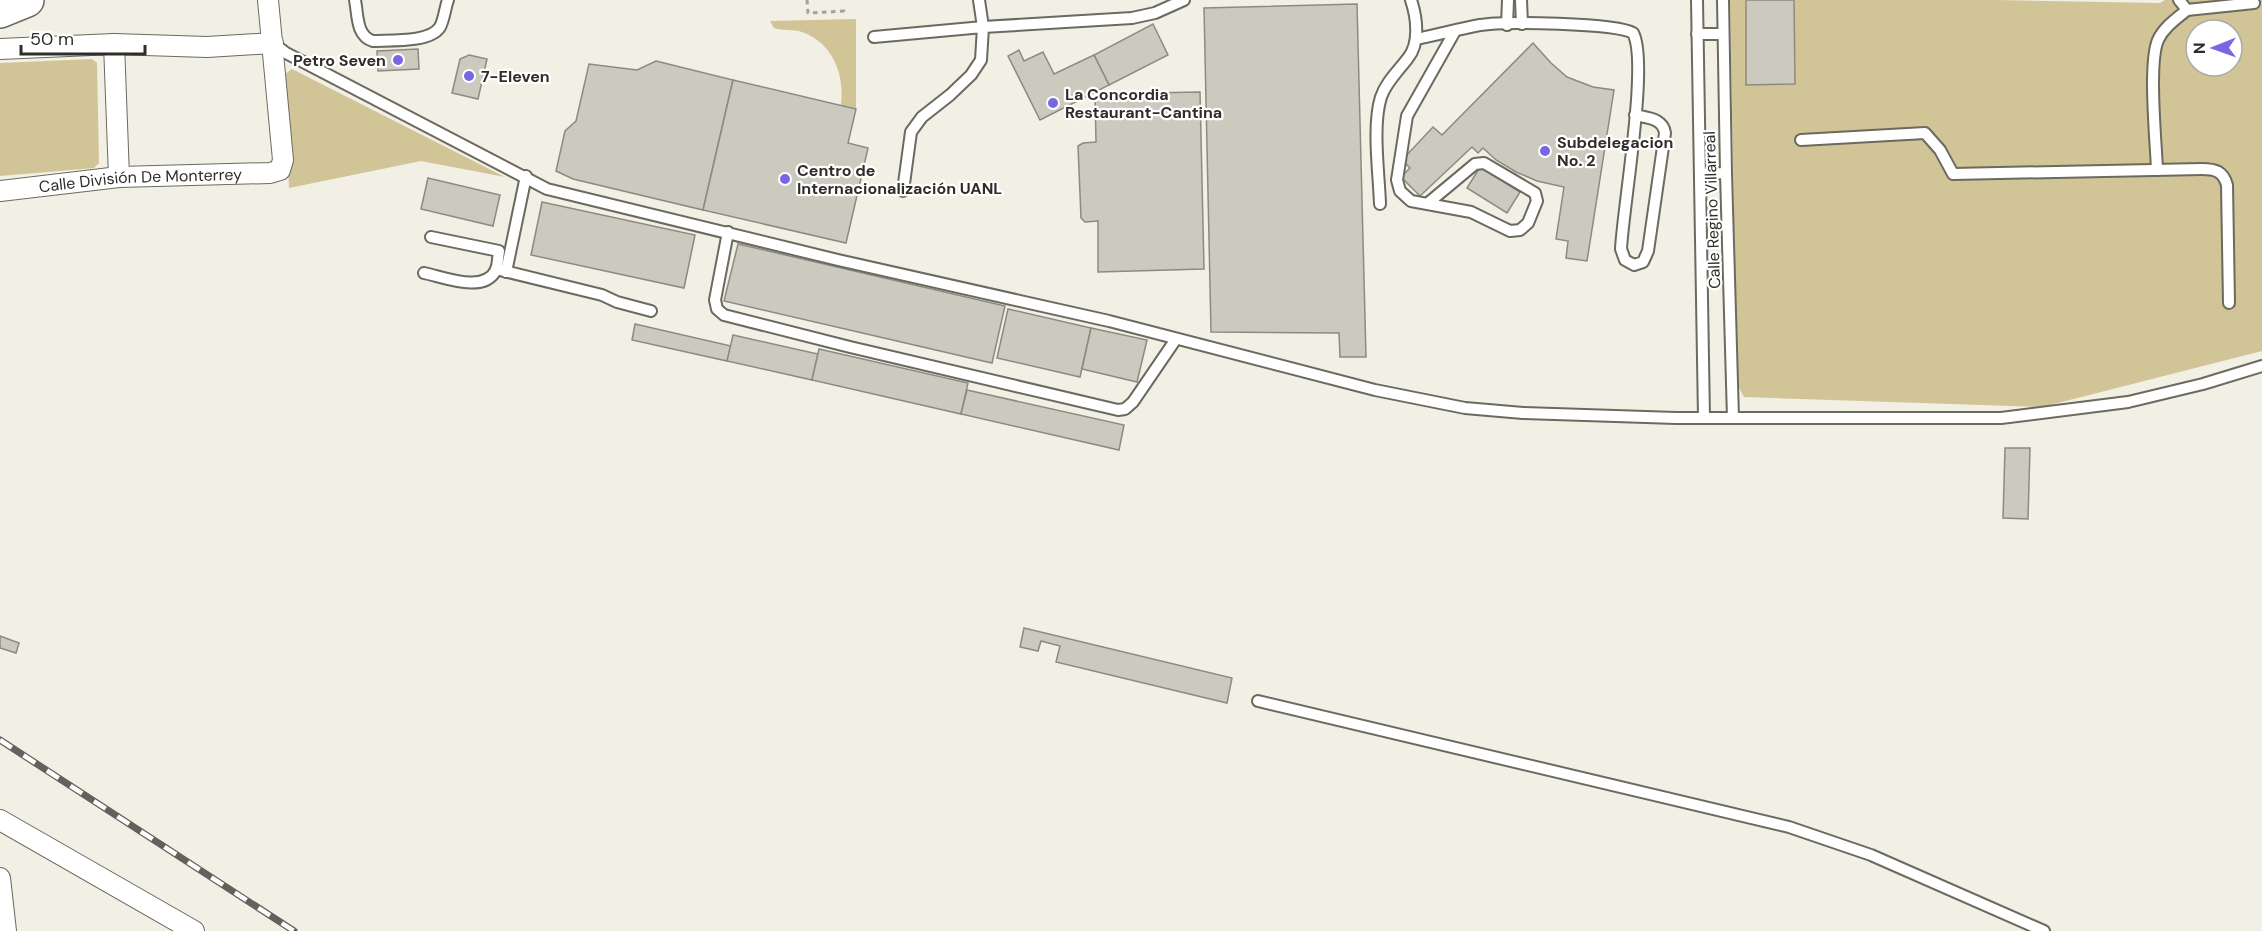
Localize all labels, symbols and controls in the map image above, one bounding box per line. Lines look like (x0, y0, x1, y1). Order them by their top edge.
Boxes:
scale bar (21, 18, 146, 56)
north arrow (2184, 18, 2244, 78)
text: 50 m (30, 27, 74, 51)
text: N (2189, 42, 2210, 54)
place label: Petro Seven (293, 50, 386, 71)
marker: Petro Seven (391, 53, 405, 67)
place label: 7-Eleven (481, 66, 550, 87)
marker: 7-Eleven (462, 69, 476, 83)
place label: La Concordia Restaurant-Cantina (1065, 84, 1222, 123)
marker: La Concordia Restaurant-Cantina (1046, 96, 1060, 110)
street label: Calle Regino Villarreal (1699, 131, 1725, 289)
place label: Subdelegacion No. 2 (1557, 132, 1673, 171)
marker: Subdelegacion No. 2 (1538, 144, 1552, 158)
place label: Centro de Internacionalización UANL (797, 160, 1002, 199)
street label: Calle División De Monterrey (38, 163, 242, 197)
marker: Centro de Internacionalización UANL (778, 172, 792, 186)

